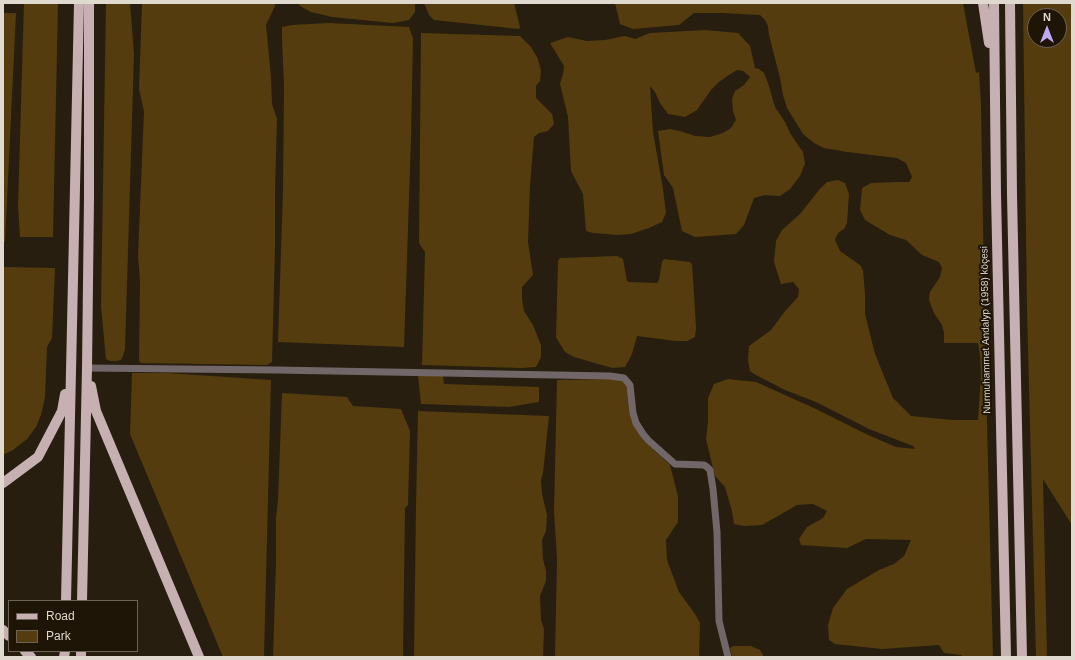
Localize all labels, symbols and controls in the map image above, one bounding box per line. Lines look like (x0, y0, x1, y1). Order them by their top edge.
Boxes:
north arrow (1027, 8, 1067, 48)
text: N (1043, 11, 1051, 23)
street label: Nurmuhammet Andalyp (1958) köçesi (979, 246, 993, 414)
legend (8, 600, 138, 652)
text: Road (46, 609, 75, 623)
text: Park (46, 629, 71, 643)

